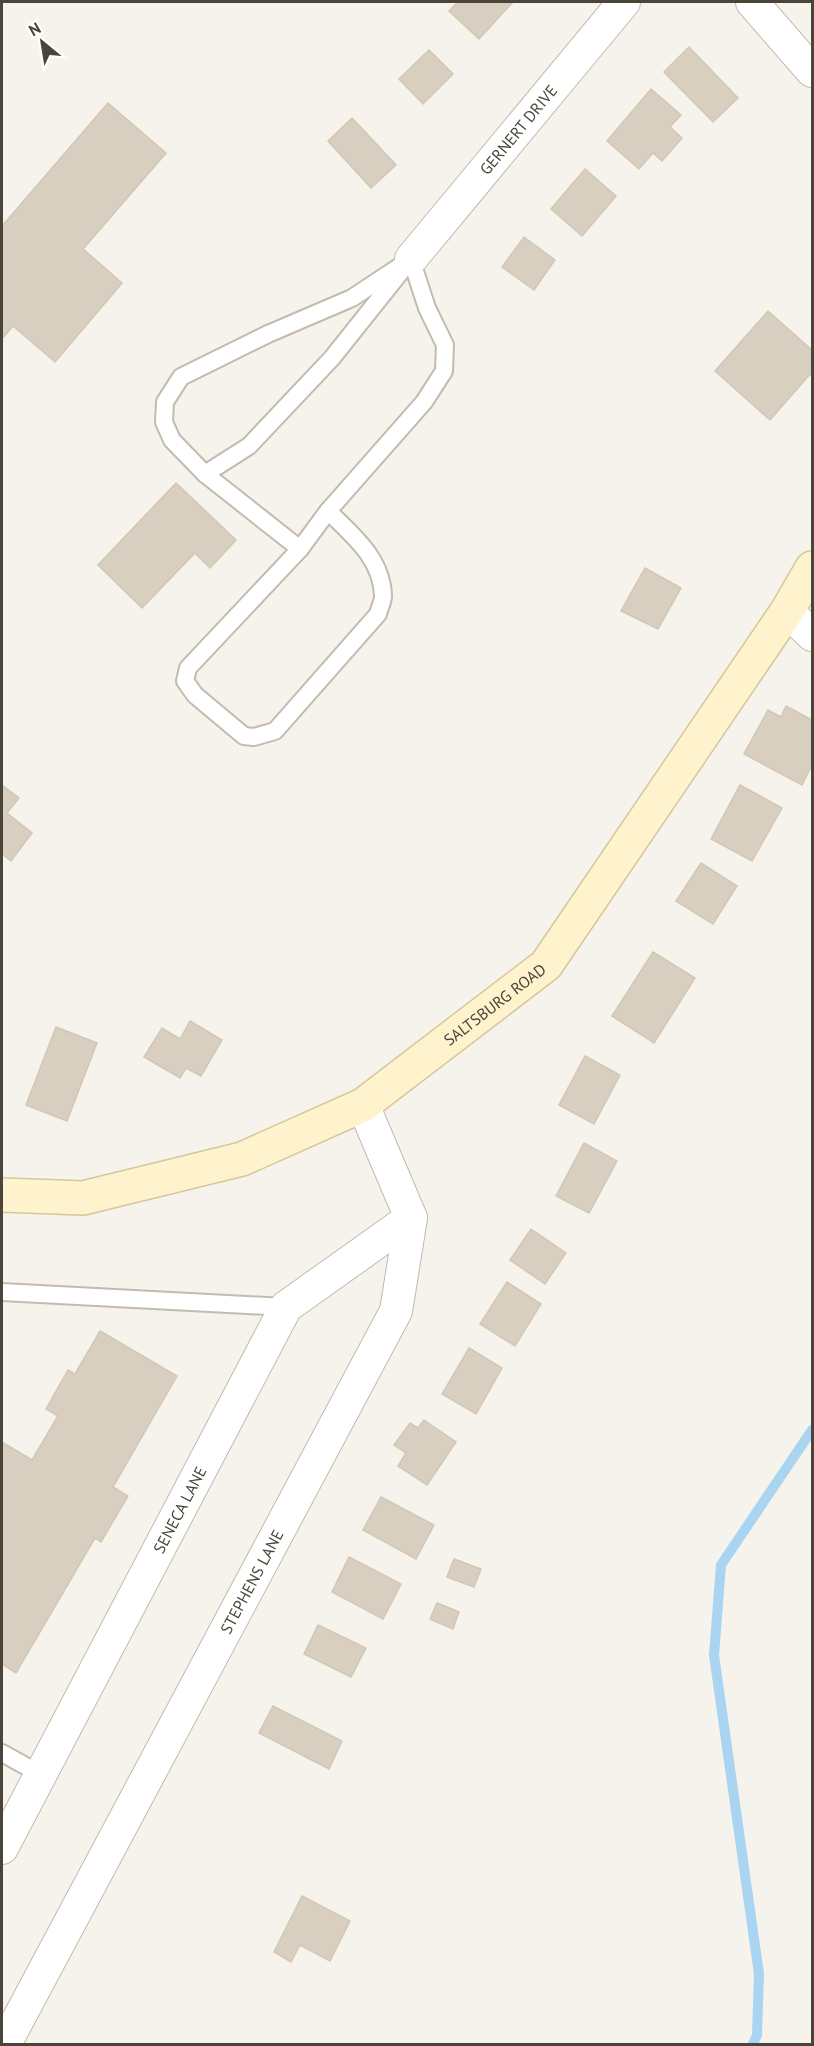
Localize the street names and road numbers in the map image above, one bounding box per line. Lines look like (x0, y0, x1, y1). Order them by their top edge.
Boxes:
street label: GERNERT DRIVE (475, 81, 561, 179)
street label: SALTSBURG ROAD (440, 959, 550, 1050)
street label: SENECA LANE (149, 1463, 211, 1557)
street label: STEPHENS LANE (216, 1526, 287, 1637)

